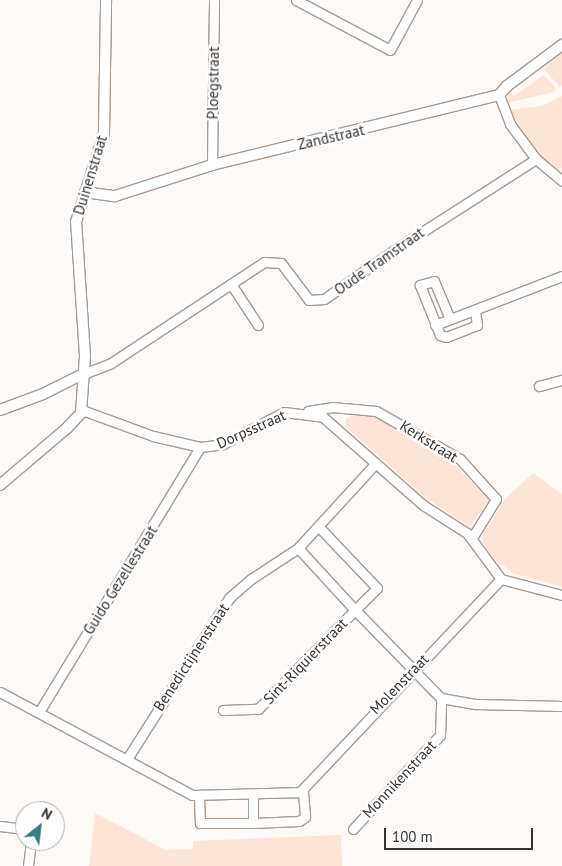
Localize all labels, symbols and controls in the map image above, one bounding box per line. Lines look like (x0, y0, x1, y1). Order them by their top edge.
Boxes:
street label: Ploegstraat (203, 46, 223, 120)
street label: Zandstraat (296, 121, 366, 153)
street label: Duinenstraat (69, 133, 111, 217)
street label: Oude Tramstraat (330, 223, 428, 299)
street label: Dorpsstraat (214, 406, 288, 452)
street label: Kerkstraat (397, 416, 461, 466)
street label: Guido Gezellestraat (79, 522, 161, 638)
street label: Benedictijnenstraat (150, 600, 232, 714)
street label: Sint-Riquierstraat (259, 614, 351, 708)
street label: Molenstraat (366, 650, 432, 718)
street label: Monnikenstraat (358, 736, 440, 822)
north arrow (15, 801, 65, 851)
text: N (38, 804, 55, 824)
scale bar (387, 818, 536, 850)
text: 100 m (392, 827, 433, 846)

